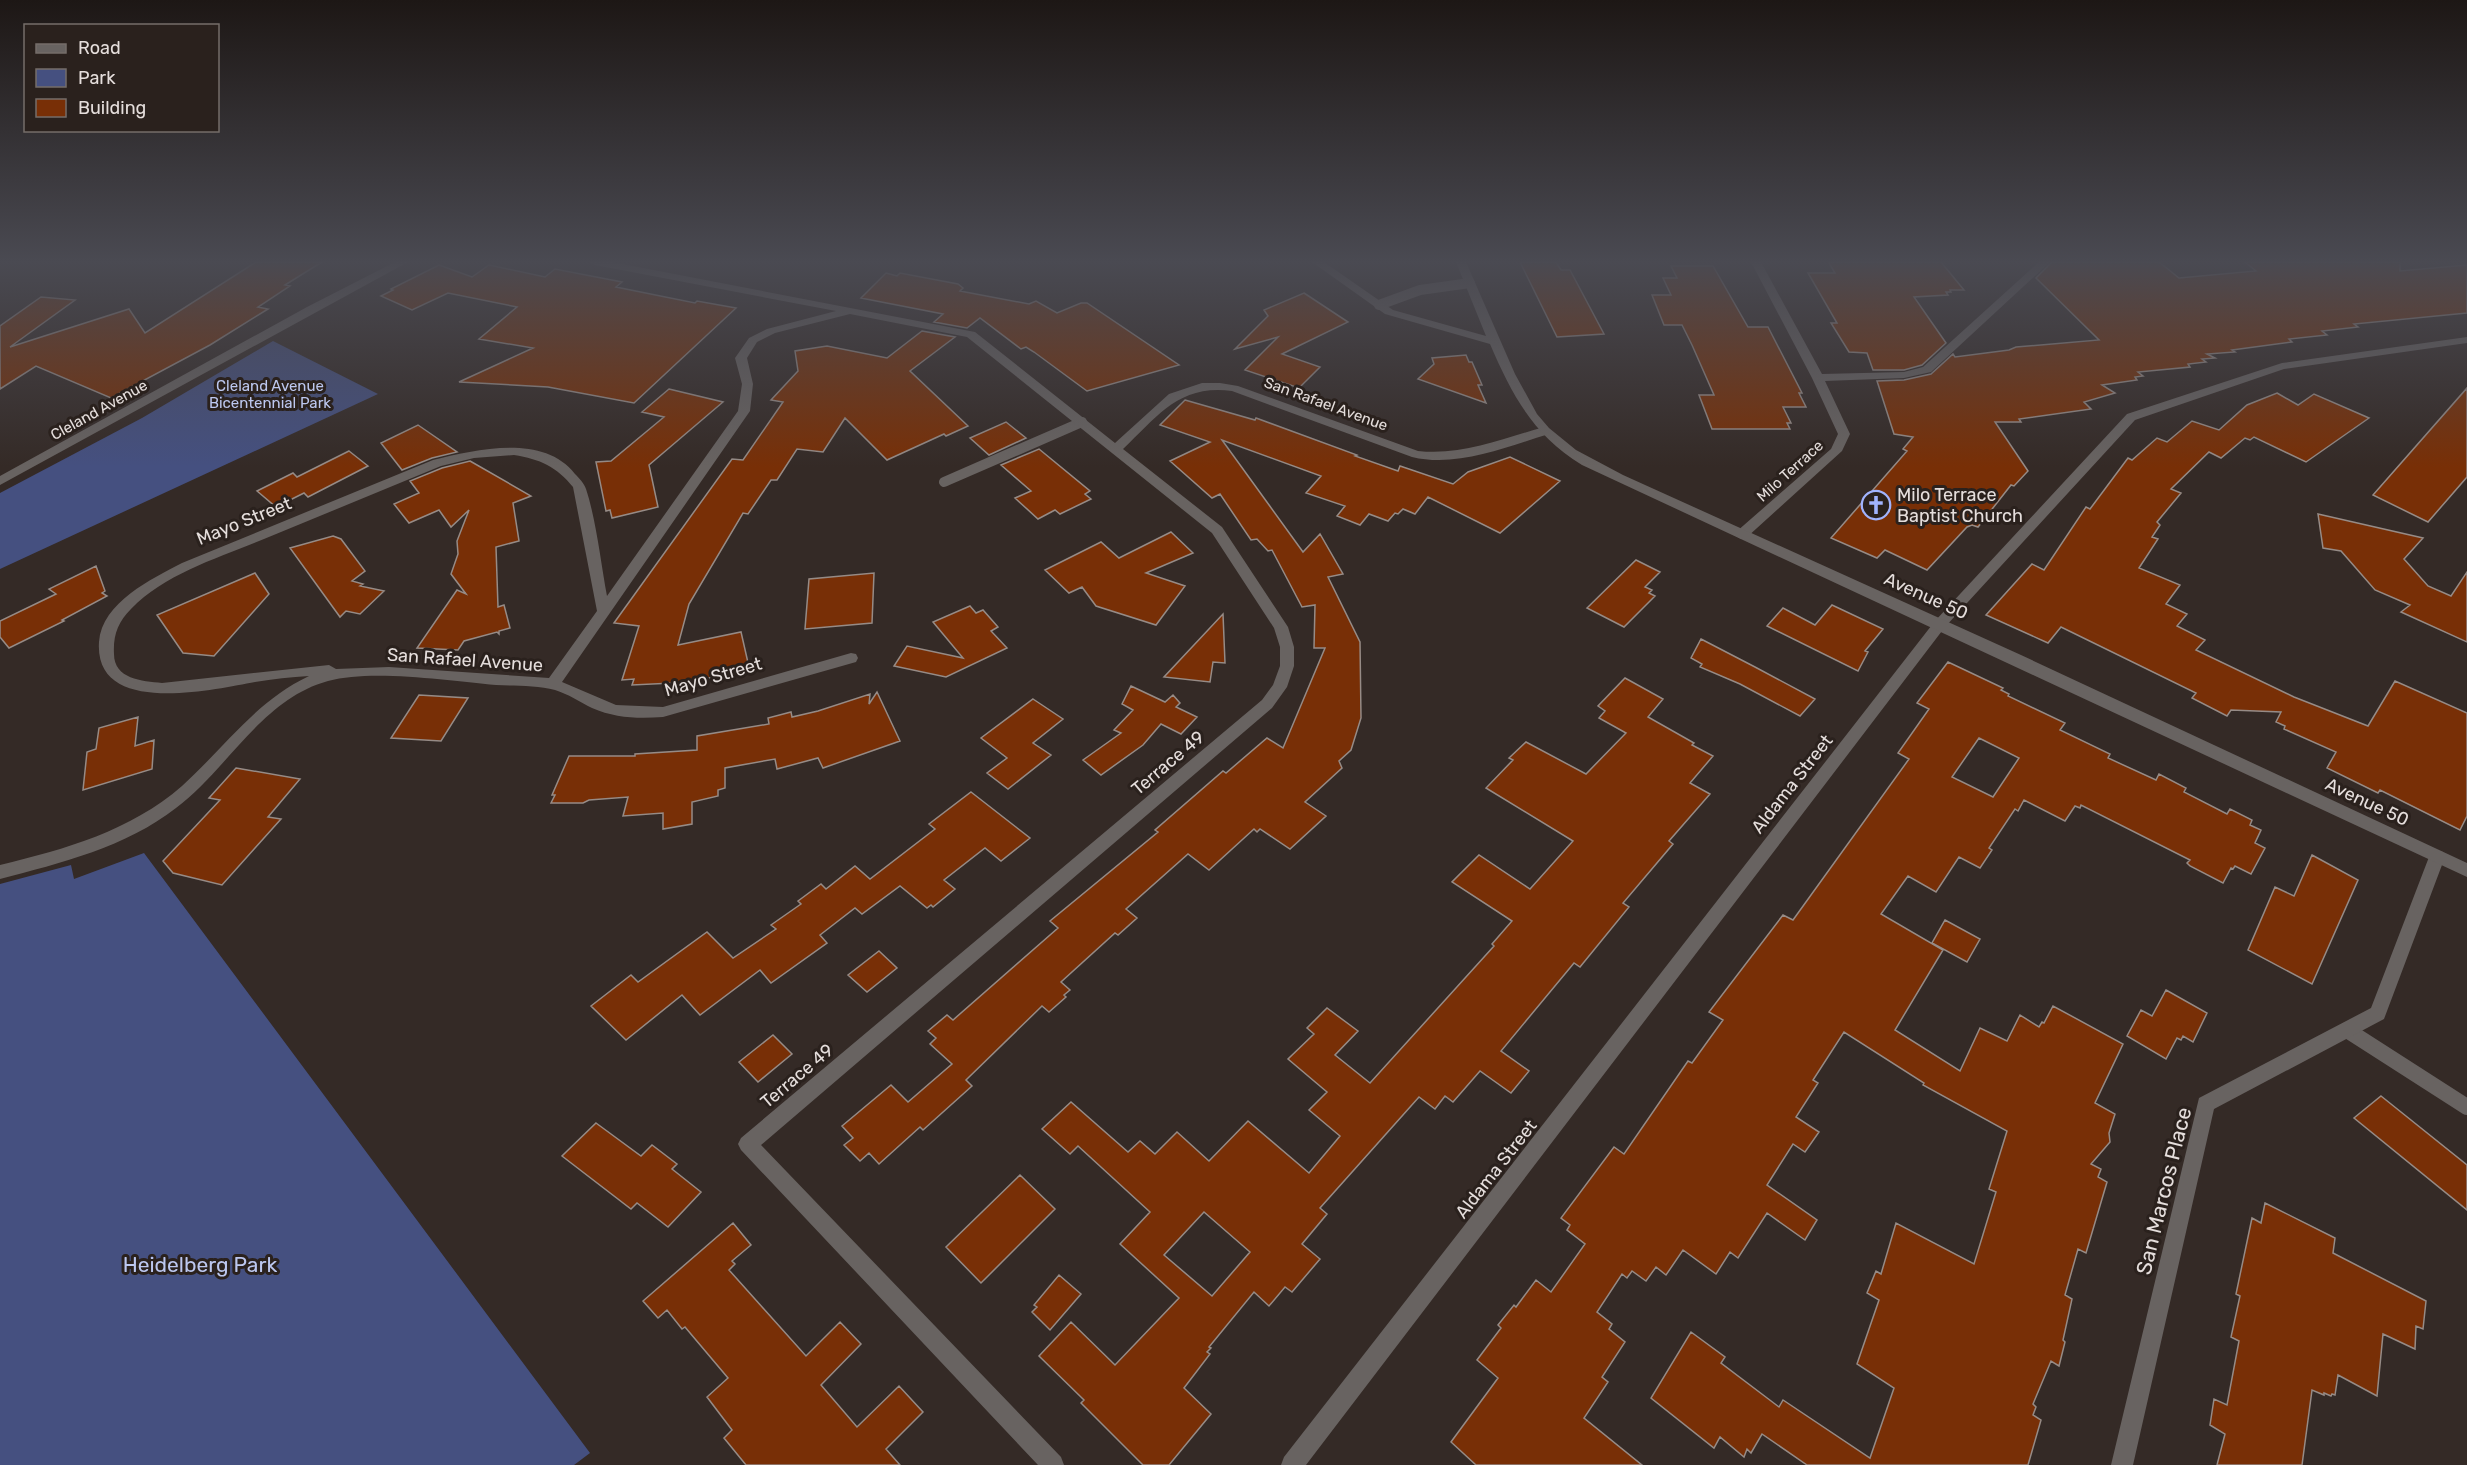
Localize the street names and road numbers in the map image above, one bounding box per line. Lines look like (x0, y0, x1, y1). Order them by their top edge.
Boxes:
street label: San Rafael Avenue (1262, 373, 1390, 435)
street label: Cleland Avenue (47, 376, 151, 444)
street label: Milo Terrace (1753, 437, 1827, 505)
street label: Mayo Street (193, 492, 295, 550)
street label: Avenue 50 (1881, 568, 1971, 624)
street label: San Rafael Avenue (386, 644, 544, 676)
street label: Mayo Street (662, 653, 764, 701)
street label: Terrace 49 (1127, 726, 1209, 800)
street label: Aldama Street (1747, 730, 1837, 838)
street label: Avenue 50 (2322, 773, 2412, 831)
street label: Terrace 49 (756, 1039, 838, 1113)
street label: San Marcos Place (2131, 1105, 2196, 1277)
street label: Aldama Street (1451, 1115, 1541, 1223)

